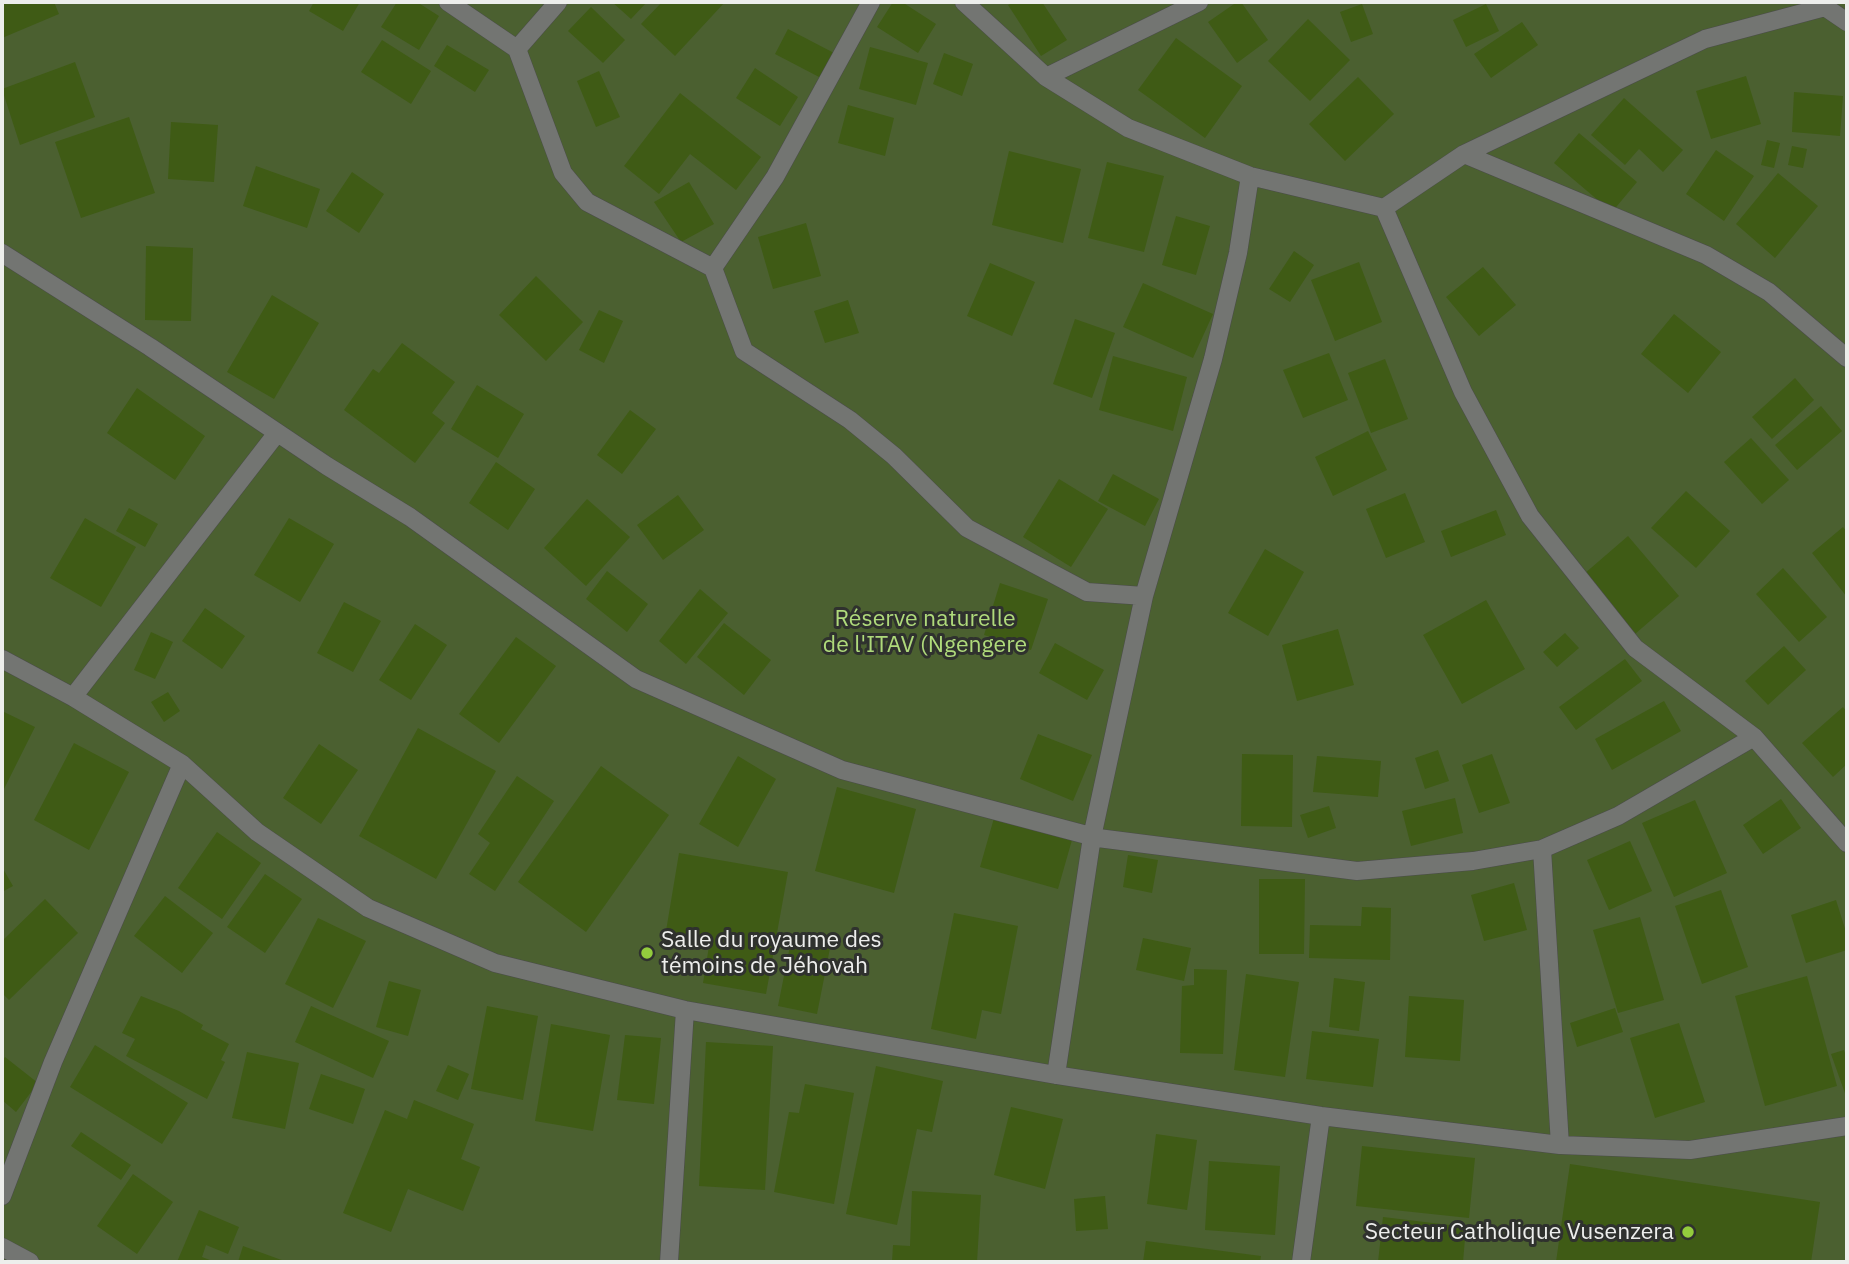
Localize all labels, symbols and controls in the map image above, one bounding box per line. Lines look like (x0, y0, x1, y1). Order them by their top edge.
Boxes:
park label: Réserve naturelle de l'ITAV (Ngengere (823, 605, 1027, 659)
place label: Salle du royaume des témoins de Jéhovah (661, 926, 882, 980)
marker: Salle du royaume des témoins de Jéhovah (639, 945, 655, 961)
place label: Secteur Catholique Vusenzera (1365, 1218, 1674, 1246)
marker: Secteur Catholique Vusenzera (1680, 1224, 1696, 1240)

